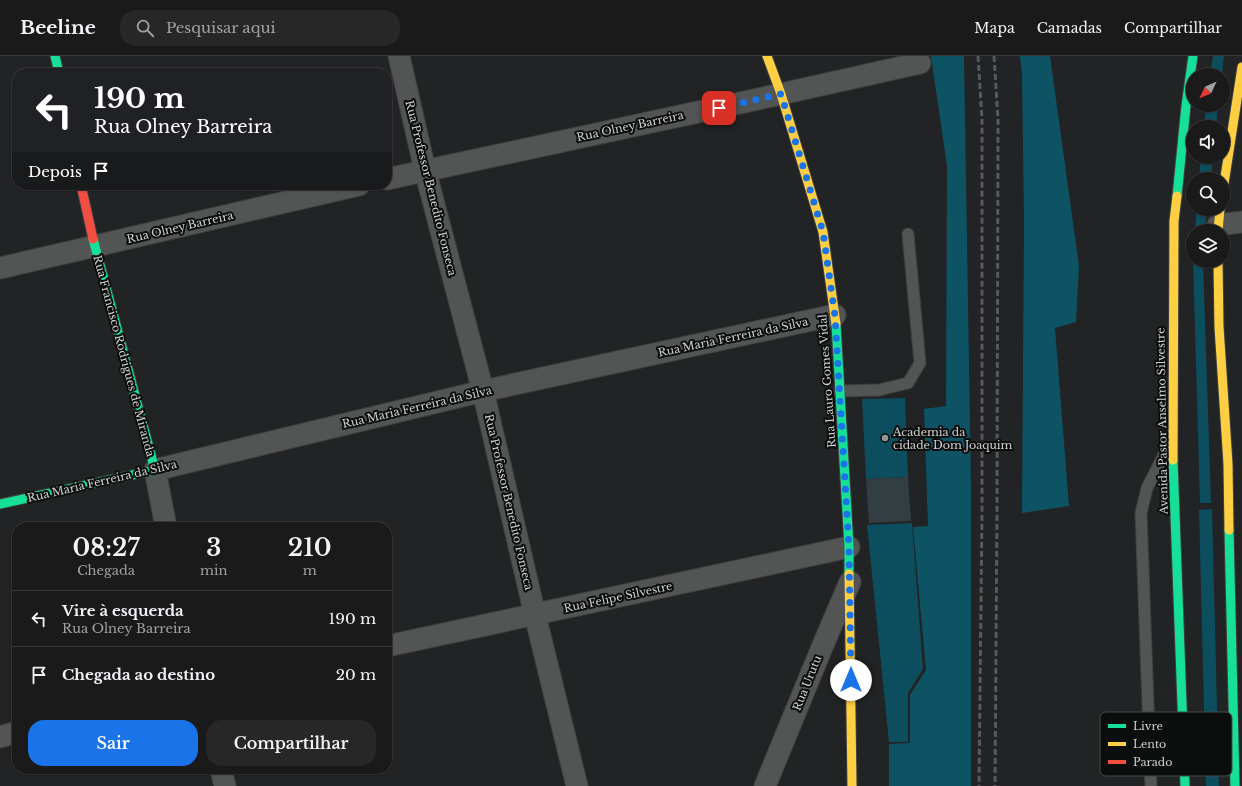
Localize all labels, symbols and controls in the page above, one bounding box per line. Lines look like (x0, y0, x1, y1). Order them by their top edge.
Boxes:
search box (120, 10, 400, 46)
text: Beeline (20, 16, 96, 39)
icon: search (134, 17, 156, 39)
text: Pesquisar aqui (166, 18, 276, 37)
text: Mapa (974, 19, 1015, 37)
text: Camadas (1037, 19, 1102, 37)
text: Compartilhar (1124, 19, 1222, 37)
north arrow (1186, 68, 1230, 112)
map controls (1186, 68, 1230, 268)
text: 190 m (94, 81, 185, 116)
icon: left (28, 84, 80, 136)
pin (702, 91, 736, 125)
icon: arrive (708, 97, 730, 119)
street label: Rua Professor Benedito Fonseca (402, 99, 460, 278)
street label: Rua Olney Barreira (575, 108, 686, 144)
text: Rua Olney Barreira (94, 116, 272, 138)
button: sound (1186, 120, 1230, 164)
icon: arrive (90, 160, 112, 182)
text: Depois (28, 162, 82, 181)
button: search (1186, 172, 1230, 216)
street label: Rua Olney Barreira (125, 208, 236, 246)
button: layers (1186, 224, 1230, 268)
street label: Rua Francisco Rodrigues de Miranda (90, 254, 158, 459)
street label: Rua Lauro Gomes Vidal (815, 313, 839, 448)
street label: Rua Maria Ferreira da Silva (657, 314, 810, 360)
street label: Avenida Pastor Anselmo Silvestre (1153, 327, 1171, 516)
street label: Rua Maria Ferreira da Silva (341, 383, 494, 431)
street label: Rua Professor Benedito Fonseca (482, 413, 536, 592)
place label: Academia da cidade Dom Joaquim (892, 425, 1013, 452)
marker: Academia da cidade Dom Joaquim (880, 433, 890, 443)
street label: Rua Maria Ferreira da Silva (26, 457, 179, 505)
text: 08:27 (72, 533, 140, 562)
text: 3 (206, 533, 221, 562)
text: 210 (288, 533, 332, 562)
text: Chegada (77, 562, 135, 579)
text: min (200, 562, 227, 579)
text: m (303, 562, 317, 579)
street label: Rua Felipe Silvestre (563, 579, 673, 615)
text: Vire à esquerda (62, 601, 184, 620)
icon: left (28, 608, 50, 630)
text: 190 m (329, 609, 376, 628)
text: Rua Olney Barreira (62, 620, 191, 637)
street label: Rua Urutu (790, 653, 825, 713)
position arrow (830, 659, 872, 701)
icon: arrive (28, 664, 50, 686)
text: Chegada ao destino (62, 665, 215, 684)
text: 20 m (336, 665, 376, 684)
legend (1100, 712, 1232, 776)
text: Livre (1133, 719, 1163, 733)
button: Sair (28, 720, 198, 766)
button: Compartilhar (206, 720, 376, 766)
text: Lento (1133, 737, 1166, 751)
text: Parado (1133, 755, 1172, 769)

